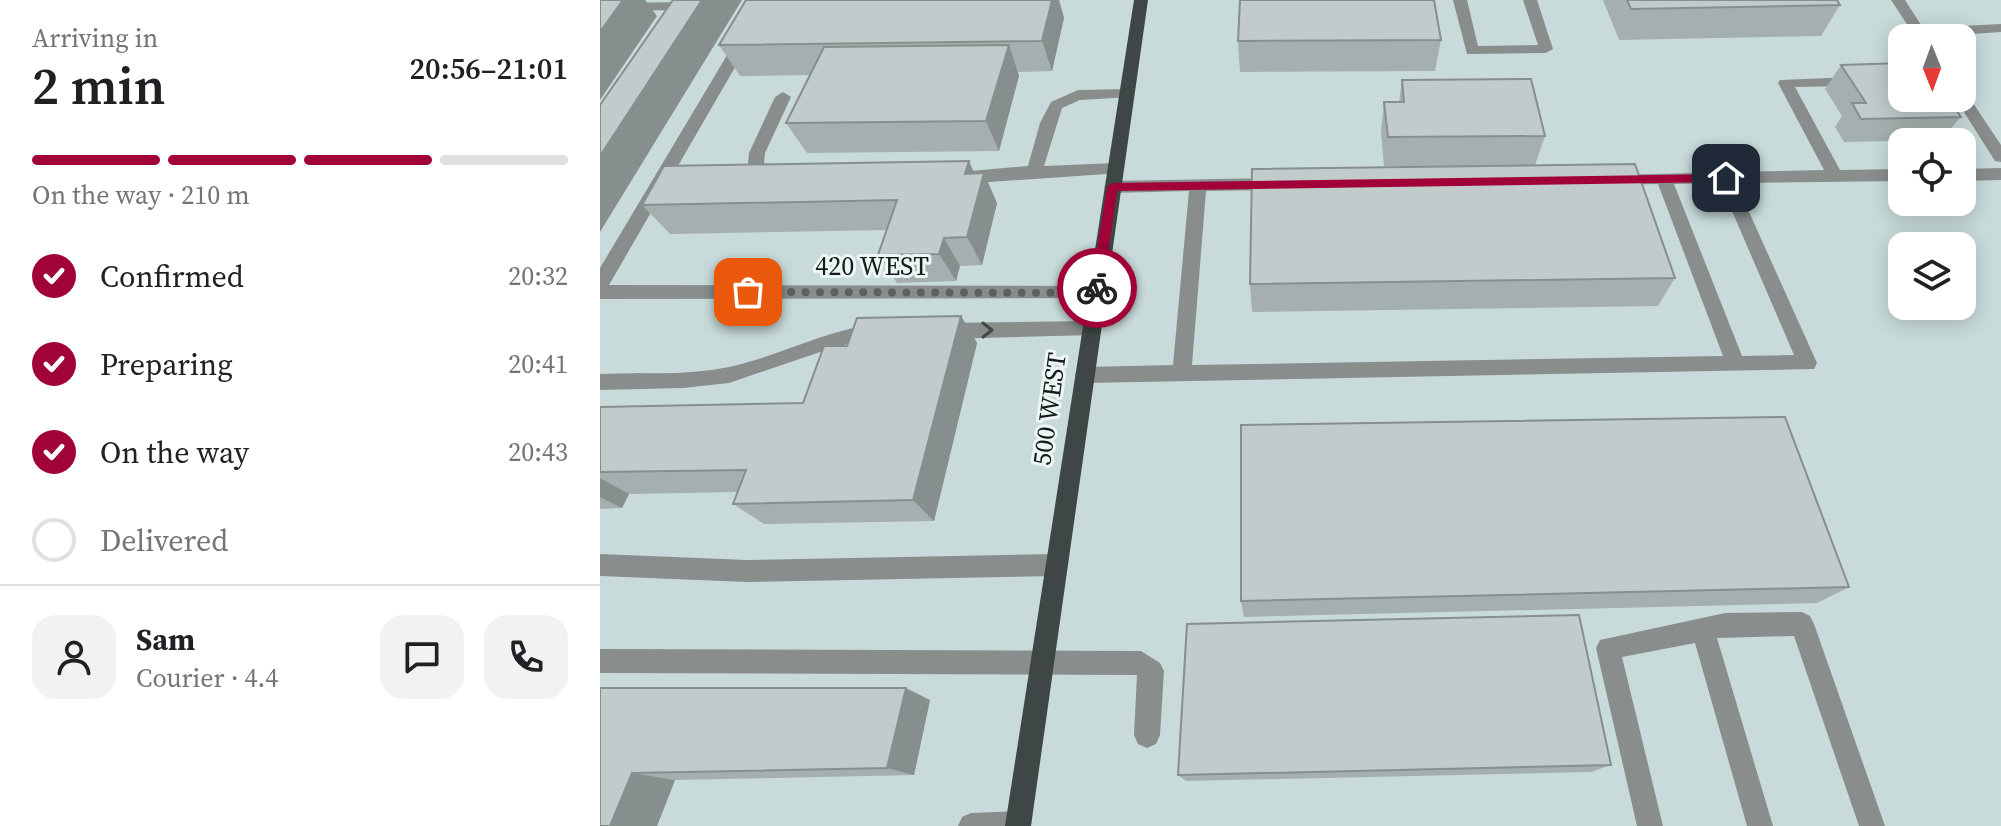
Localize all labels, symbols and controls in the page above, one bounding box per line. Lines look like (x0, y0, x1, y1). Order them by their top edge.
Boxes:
text: Arriving in (32, 20, 158, 56)
north arrow (1888, 24, 1976, 112)
map controls (1888, 24, 1976, 320)
text: 20:56–21:01 (409, 48, 568, 89)
text: 2 min (32, 50, 165, 121)
button: locate (1888, 128, 1976, 216)
pin (1692, 144, 1760, 212)
icon: home (1704, 156, 1748, 200)
text: On the way · 210 m (32, 177, 250, 213)
button: layers (1888, 232, 1976, 320)
street label: 420 WEST (815, 248, 929, 284)
courier (1057, 248, 1137, 328)
icon: check (32, 254, 76, 298)
text: Confirmed (100, 256, 244, 297)
text: 20:32 (508, 258, 568, 294)
pin (714, 258, 782, 326)
icon: bike (1075, 266, 1119, 310)
icon: bag (726, 270, 770, 314)
one-way arrow (981, 321, 994, 339)
icon: check (32, 342, 76, 386)
text: Preparing (100, 344, 233, 385)
text: 20:41 (508, 346, 568, 382)
street label: 500 WEST (1023, 350, 1075, 468)
icon: check (32, 430, 76, 474)
text: On the way (100, 432, 249, 473)
text: 20:43 (508, 434, 568, 470)
text: Delivered (100, 520, 228, 561)
button: person (32, 615, 116, 699)
button: chat (380, 615, 464, 699)
button: phone (484, 615, 568, 699)
text: Sam (136, 619, 195, 660)
text: Courier · 4.4 (136, 660, 278, 696)

